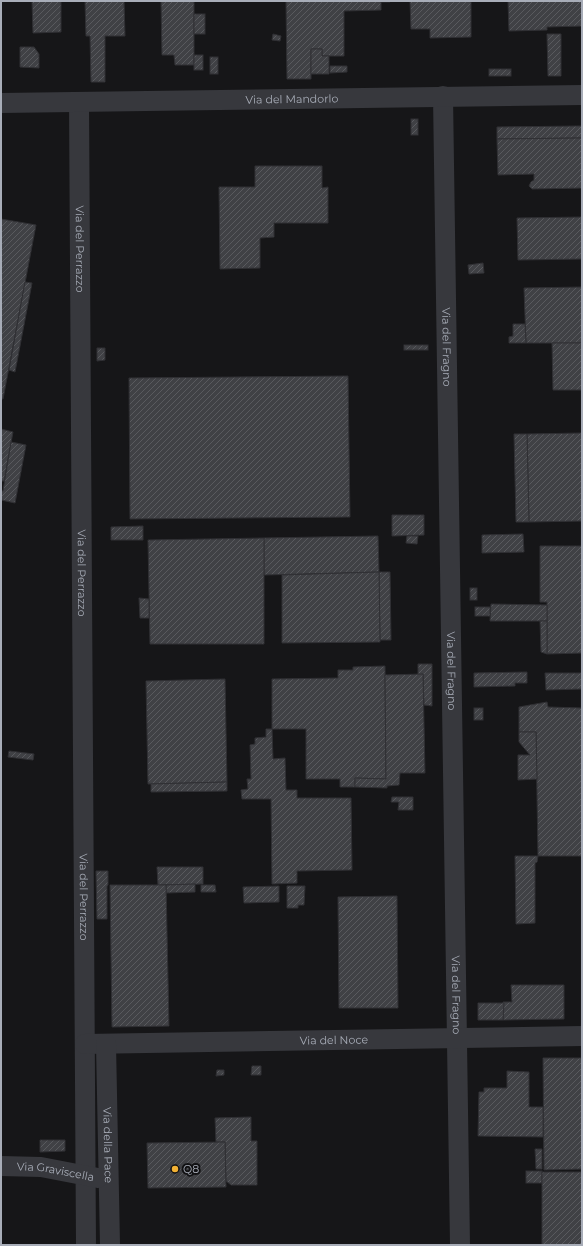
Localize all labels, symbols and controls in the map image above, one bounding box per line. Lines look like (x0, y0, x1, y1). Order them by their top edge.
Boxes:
street label: Via del Mandorlo (245, 91, 339, 107)
street label: Via del Perrazzo (73, 205, 87, 293)
street label: Via del Fragno (439, 307, 454, 387)
street label: Via del Perrazzo (75, 529, 89, 617)
street label: Via del Fragno (444, 631, 459, 711)
street label: Via del Perrazzo (77, 853, 91, 941)
street label: Via del Fragno (449, 955, 464, 1035)
street label: Via del Noce (300, 1032, 369, 1048)
street label: Via della Pace (100, 1107, 116, 1184)
street label: Via Graviscella (17, 1159, 95, 1184)
place label: Q8 (183, 1162, 199, 1176)
marker: Q8 (170, 1164, 180, 1174)

